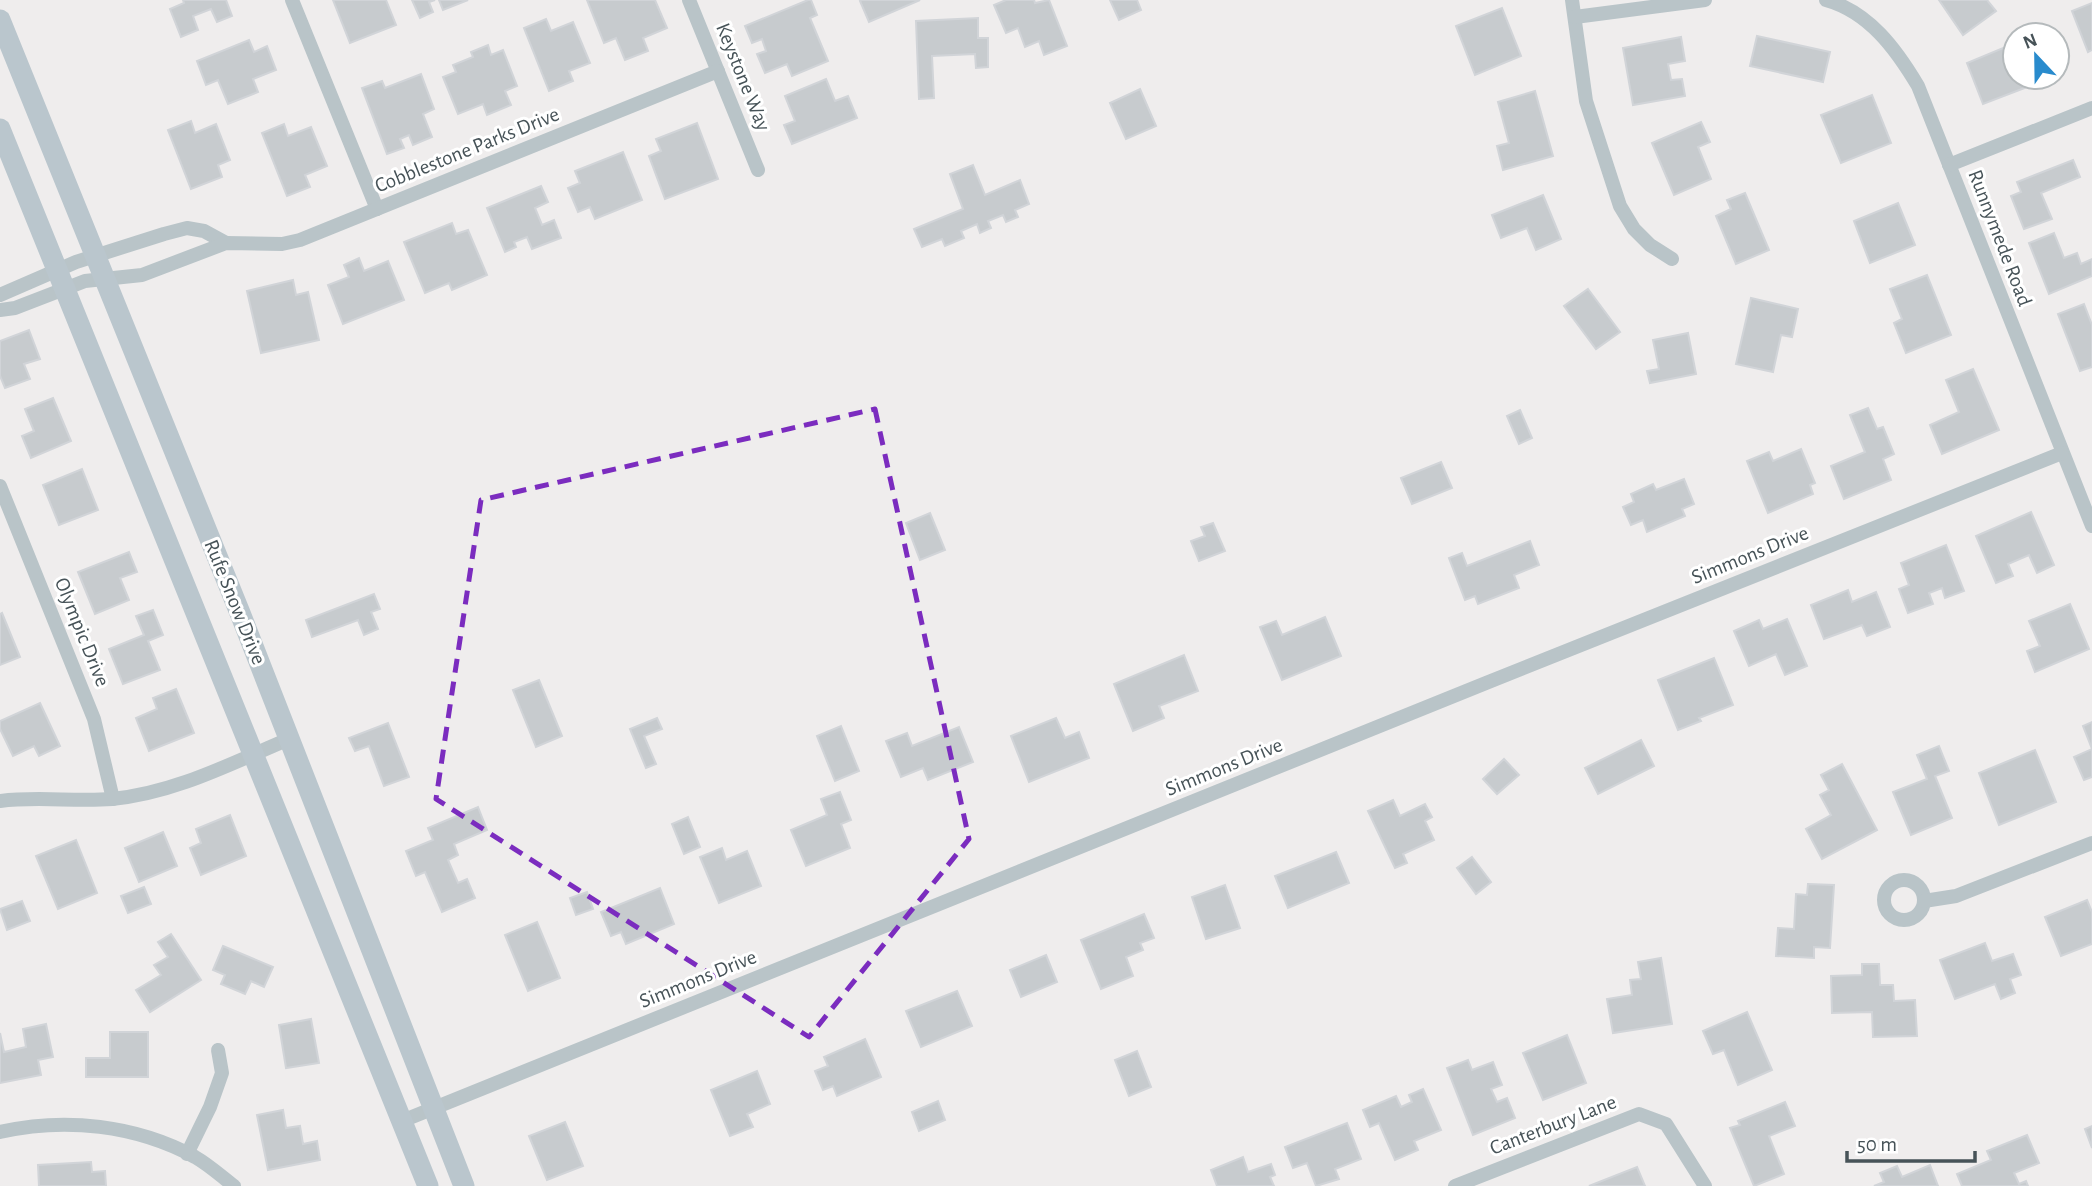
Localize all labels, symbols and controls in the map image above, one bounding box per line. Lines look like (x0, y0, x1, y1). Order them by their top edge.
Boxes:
street label: Keystone Way (712, 20, 774, 134)
north arrow (2001, 21, 2071, 91)
text: N (2021, 30, 2040, 53)
street label: Cobblestone Parks Drive (372, 103, 562, 197)
street label: Runnymede Road (1964, 167, 2036, 309)
street label: Simmons Drive (1688, 522, 1812, 588)
street label: Rufe Snow Drive (200, 537, 270, 667)
street label: Olympic Drive (51, 575, 113, 689)
street label: Simmons Drive (1162, 734, 1286, 800)
street label: Simmons Drive (636, 946, 760, 1012)
street label: Canterbury Lane (1487, 1091, 1619, 1159)
scale bar (1847, 1120, 1975, 1164)
text: 50 m (1857, 1134, 1897, 1155)

